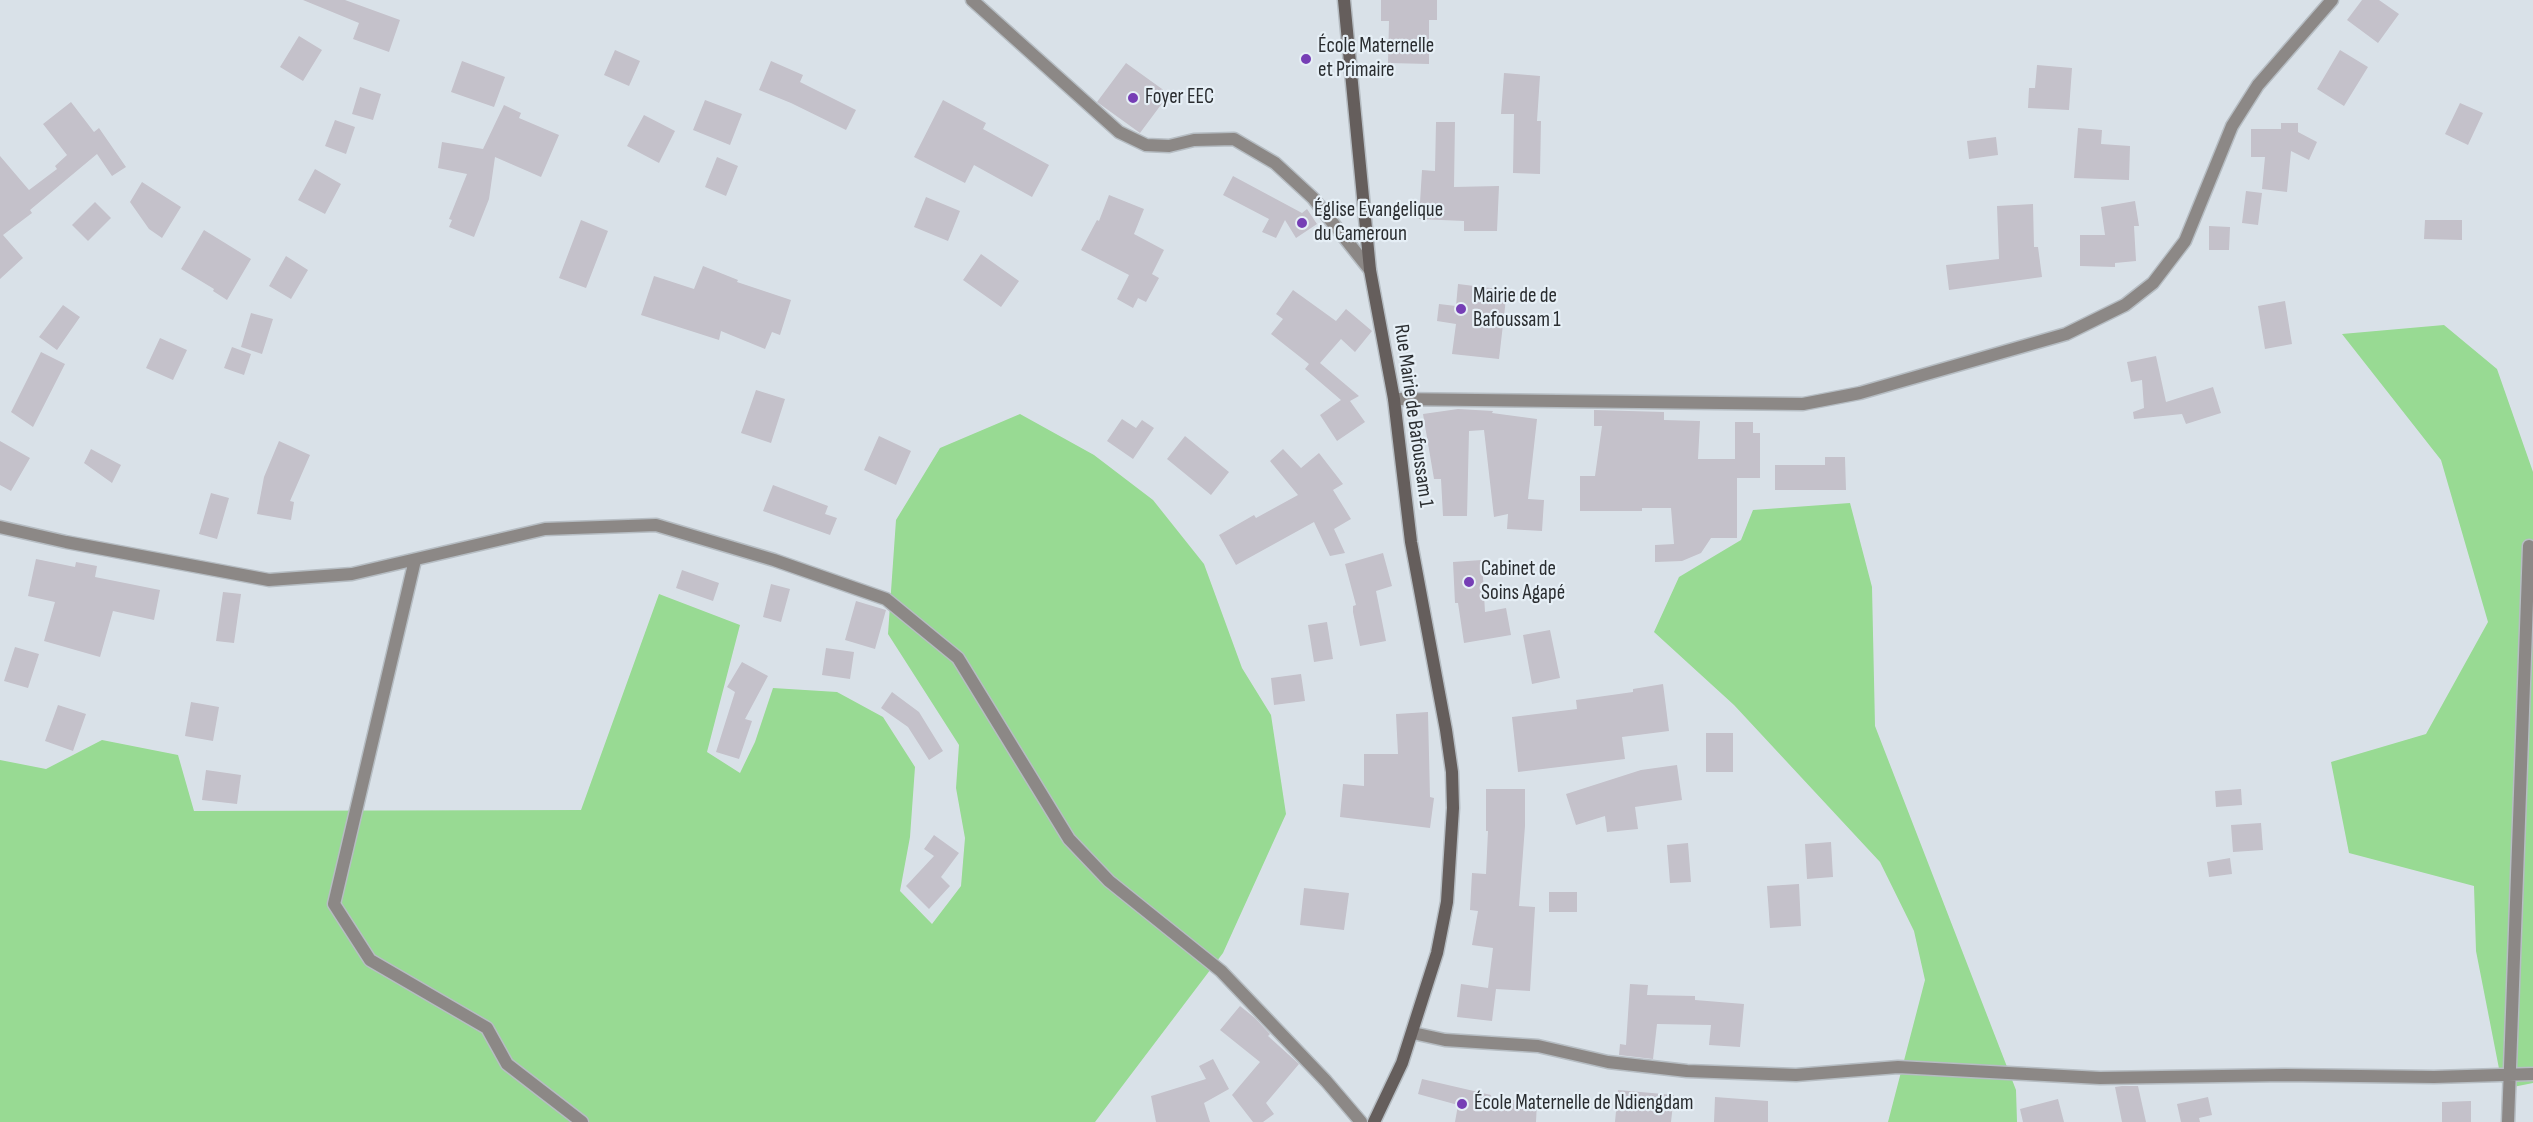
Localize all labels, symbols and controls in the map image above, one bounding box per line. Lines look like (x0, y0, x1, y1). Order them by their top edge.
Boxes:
place label: École Maternelle et Primaire (1318, 34, 1434, 84)
marker: École Maternelle et Primaire (1299, 52, 1313, 66)
place label: Foyer EEC (1145, 85, 1214, 111)
marker: Foyer EEC (1126, 91, 1140, 105)
place label: Église Evangelique du Cameroun (1314, 198, 1443, 248)
marker: Église Evangelique du Cameroun (1295, 216, 1309, 230)
place label: Mairie de de Bafoussam 1 (1473, 284, 1561, 334)
marker: Mairie de de Bafoussam 1 (1454, 302, 1468, 316)
street label: Rue Mairie de Bafoussam 1 (1388, 323, 1438, 509)
place label: Cabinet de Soins Agapé (1481, 557, 1565, 607)
marker: Cabinet de Soins Agapé (1462, 575, 1476, 589)
place label: École Maternelle de Ndiengdam (1474, 1091, 1693, 1117)
marker: École Maternelle de Ndiengdam (1455, 1097, 1469, 1111)

